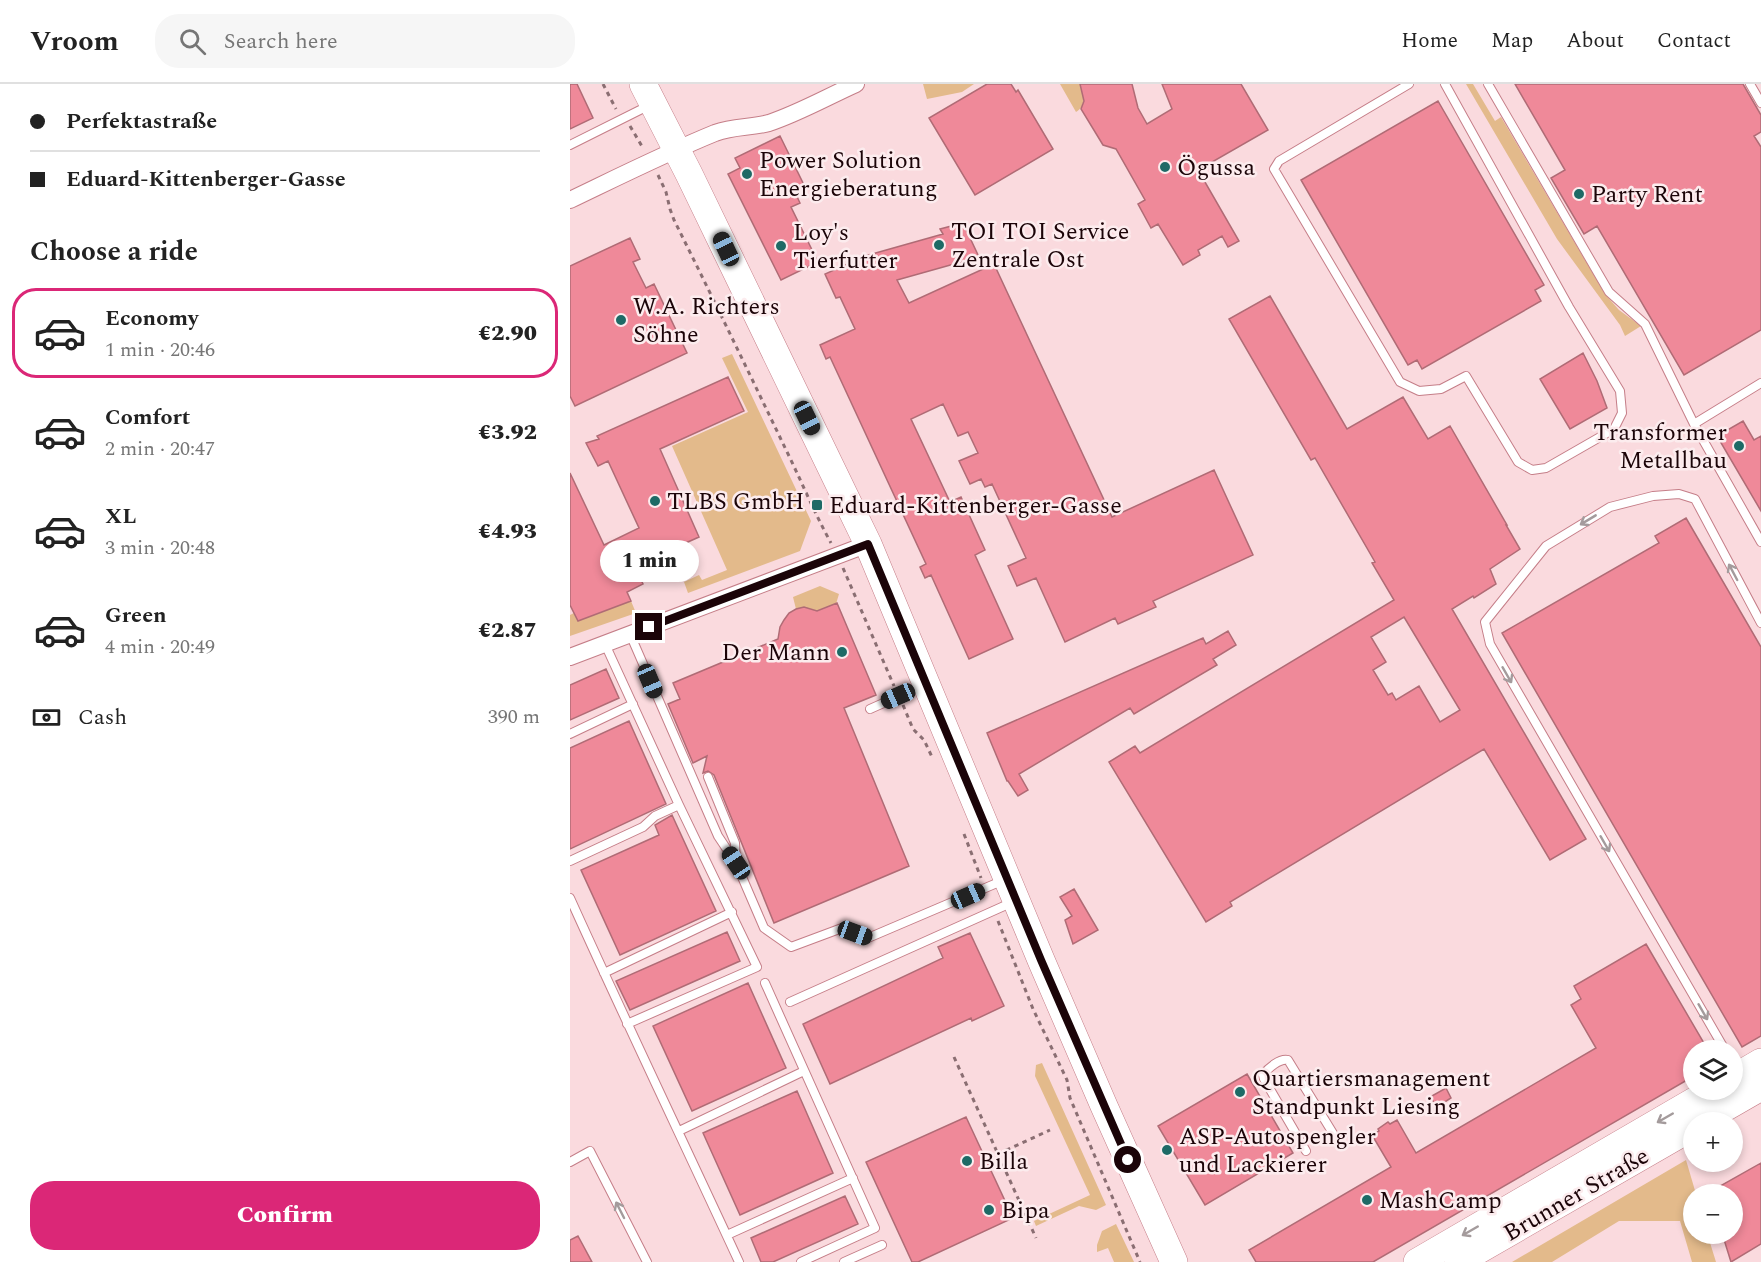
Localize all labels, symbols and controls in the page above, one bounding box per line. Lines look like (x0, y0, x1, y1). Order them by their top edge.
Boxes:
search box (155, 14, 575, 68)
text: Vroom (30, 20, 119, 63)
icon: search (176, 25, 209, 58)
text: Search here (224, 25, 338, 58)
text: Home (1401, 25, 1458, 57)
text: Map (1491, 25, 1533, 57)
text: About (1566, 25, 1624, 57)
text: Contact (1657, 25, 1731, 57)
text: Perfektastraße (66, 105, 217, 138)
place label: Power Solution Energieberatung (759, 143, 938, 207)
place label: Ögussa (1177, 150, 1255, 186)
marker: Ögussa (1158, 160, 1172, 174)
text: Eduard-Kittenberger-Gasse (66, 163, 346, 196)
marker: Power Solution Energieberatung (740, 167, 754, 181)
place label: Party Rent (1591, 177, 1703, 213)
marker: Party Rent (1572, 187, 1586, 201)
place label: TOI TOI Service Zentrale Ost (951, 214, 1129, 278)
place label: Loy's Tierfutter (793, 215, 898, 279)
car (710, 229, 742, 269)
text: Choose a ride (30, 231, 198, 273)
marker: TOI TOI Service Zentrale Ost (932, 238, 946, 252)
marker: Loy's Tierfutter (774, 239, 788, 253)
place label: W.A. Richters Söhne (633, 289, 780, 353)
text: Economy (105, 302, 198, 335)
icon: car (33, 306, 87, 360)
marker: W.A. Richters Söhne (614, 313, 628, 327)
text: €2.90 (478, 317, 537, 350)
text: 1 min · 20:46 (105, 335, 215, 365)
car (791, 398, 823, 438)
text: Comfort (105, 401, 190, 434)
icon: car (33, 405, 87, 459)
place label: Transformer Metallbau (1593, 415, 1727, 479)
text: €3.92 (478, 416, 537, 449)
text: 2 min · 20:47 (105, 434, 215, 464)
marker: Transformer Metallbau (1732, 439, 1746, 453)
place label: TLBS GmbH (667, 484, 804, 520)
place label: Eduard-Kittenberger-Gasse (829, 488, 1122, 524)
marker: TLBS GmbH (648, 494, 662, 508)
marker: Eduard-Kittenberger-Gasse (810, 498, 824, 512)
text: XL (105, 500, 136, 533)
icon: car (33, 504, 87, 558)
text: €4.93 (478, 515, 537, 548)
one-way arrow (1580, 515, 1597, 527)
text: 3 min · 20:48 (105, 533, 215, 563)
callout: 1 min (599, 540, 698, 582)
text: 1 min (622, 546, 677, 576)
one-way arrow (1727, 564, 1739, 581)
text: Green (105, 599, 167, 632)
icon: car (33, 603, 87, 657)
route end (635, 613, 662, 640)
text: €2.87 (478, 614, 537, 647)
text: 4 min · 20:49 (105, 632, 215, 662)
place label: Der Mann (722, 635, 830, 671)
marker: Der Mann (835, 645, 849, 659)
car (635, 661, 665, 701)
one-way arrow (1502, 666, 1514, 683)
car (878, 680, 918, 712)
icon: cash (30, 701, 63, 734)
text: Cash (78, 701, 127, 734)
text: 390 m (488, 702, 540, 732)
one-way arrow (1599, 835, 1611, 852)
car (718, 843, 754, 883)
car (948, 880, 988, 912)
car (835, 918, 875, 948)
one-way arrow (1697, 1003, 1709, 1020)
map controls (1683, 1040, 1743, 1244)
button: layers (1683, 1040, 1743, 1100)
place label: Quartiersmanagement Standpunkt Liesing (1252, 1061, 1491, 1125)
marker: Quartiersmanagement Standpunkt Liesing (1233, 1085, 1247, 1099)
button: + (1683, 1112, 1743, 1172)
one-way arrow (1657, 1113, 1674, 1125)
place label: ASP-Autospengler und Lackierer (1179, 1119, 1376, 1183)
street label: Brunner Straße (1497, 1138, 1656, 1251)
marker: ASP-Autospengler und Lackierer (1160, 1143, 1174, 1157)
place label: Billa (979, 1144, 1028, 1180)
route start (1114, 1146, 1141, 1173)
marker: Billa (960, 1154, 974, 1168)
button: Confirm (30, 1181, 540, 1250)
place label: MashCamp (1379, 1183, 1502, 1219)
button: − (1683, 1184, 1743, 1244)
place label: Bipa (1001, 1193, 1050, 1229)
marker: MashCamp (1360, 1193, 1374, 1207)
one-way arrow (614, 1202, 626, 1219)
marker: Bipa (982, 1203, 996, 1217)
one-way arrow (1462, 1226, 1479, 1238)

